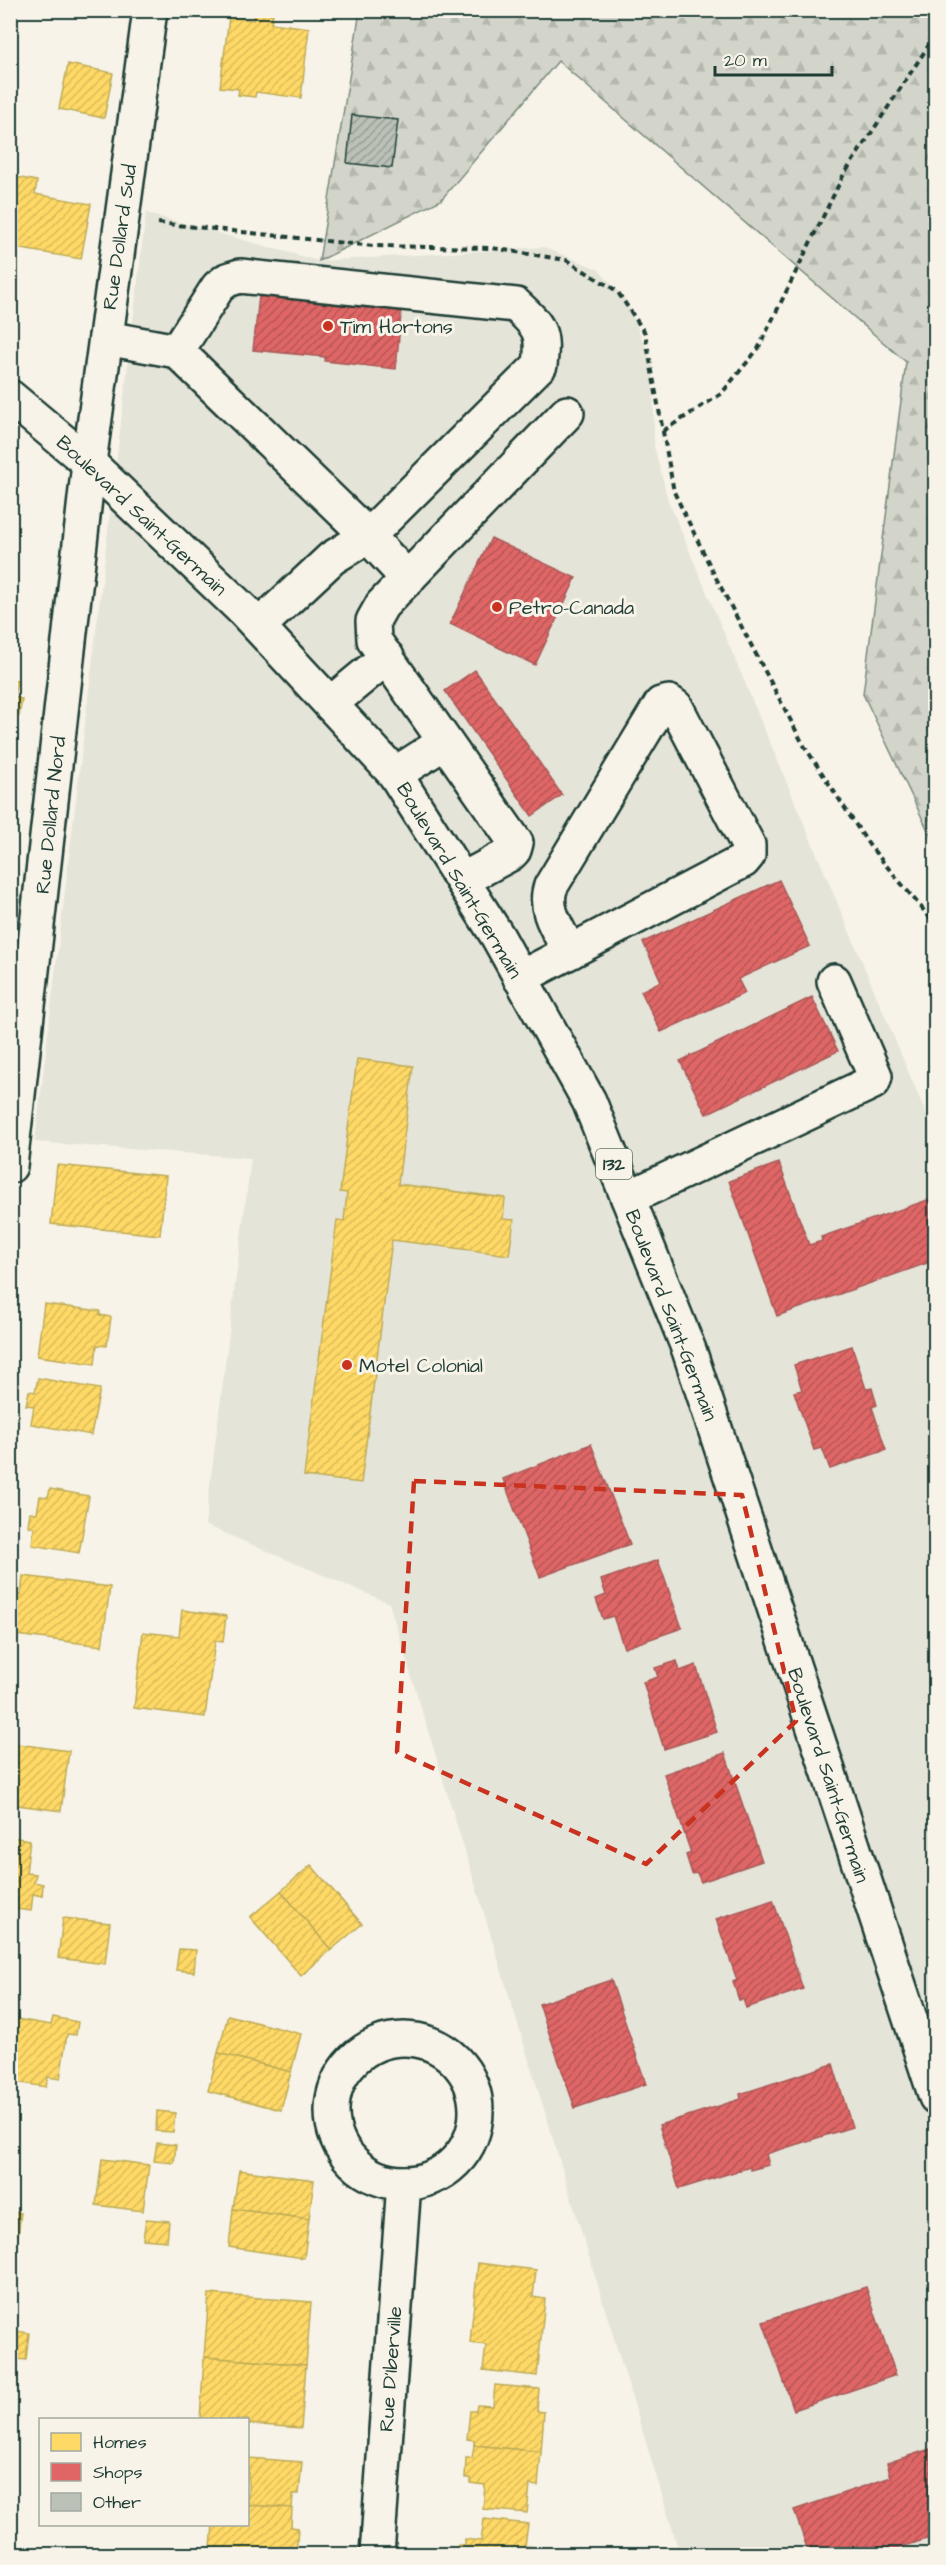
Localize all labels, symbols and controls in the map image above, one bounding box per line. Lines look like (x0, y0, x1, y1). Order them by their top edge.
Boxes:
scale bar (715, 39, 832, 77)
text: 20 m (724, 48, 767, 73)
street label: Rue Dollard Sud (96, 163, 144, 312)
place label: Tim Hortons (340, 313, 453, 341)
marker: Tim Hortons (321, 319, 335, 333)
street label: Boulevard Saint-Germain (50, 429, 233, 602)
place label: Petro-Canada (509, 594, 634, 622)
marker: Petro-Canada (490, 600, 504, 614)
street label: Rue Dollard Nord (29, 735, 73, 895)
street label: Boulevard Saint-Germain (389, 777, 529, 984)
road number: 132 (596, 1149, 632, 1179)
street label: Boulevard Saint-Germain (618, 1206, 724, 1425)
place label: Motel Colonial (359, 1352, 483, 1380)
marker: Motel Colonial (340, 1358, 354, 1372)
street label: Boulevard Saint-Germain (780, 1664, 876, 1886)
street label: Rue D'Iberville (373, 2305, 409, 2433)
legend (39, 2418, 249, 2526)
text: Homes (93, 2430, 147, 2455)
text: Shops (93, 2460, 143, 2485)
text: Other (93, 2490, 141, 2515)

